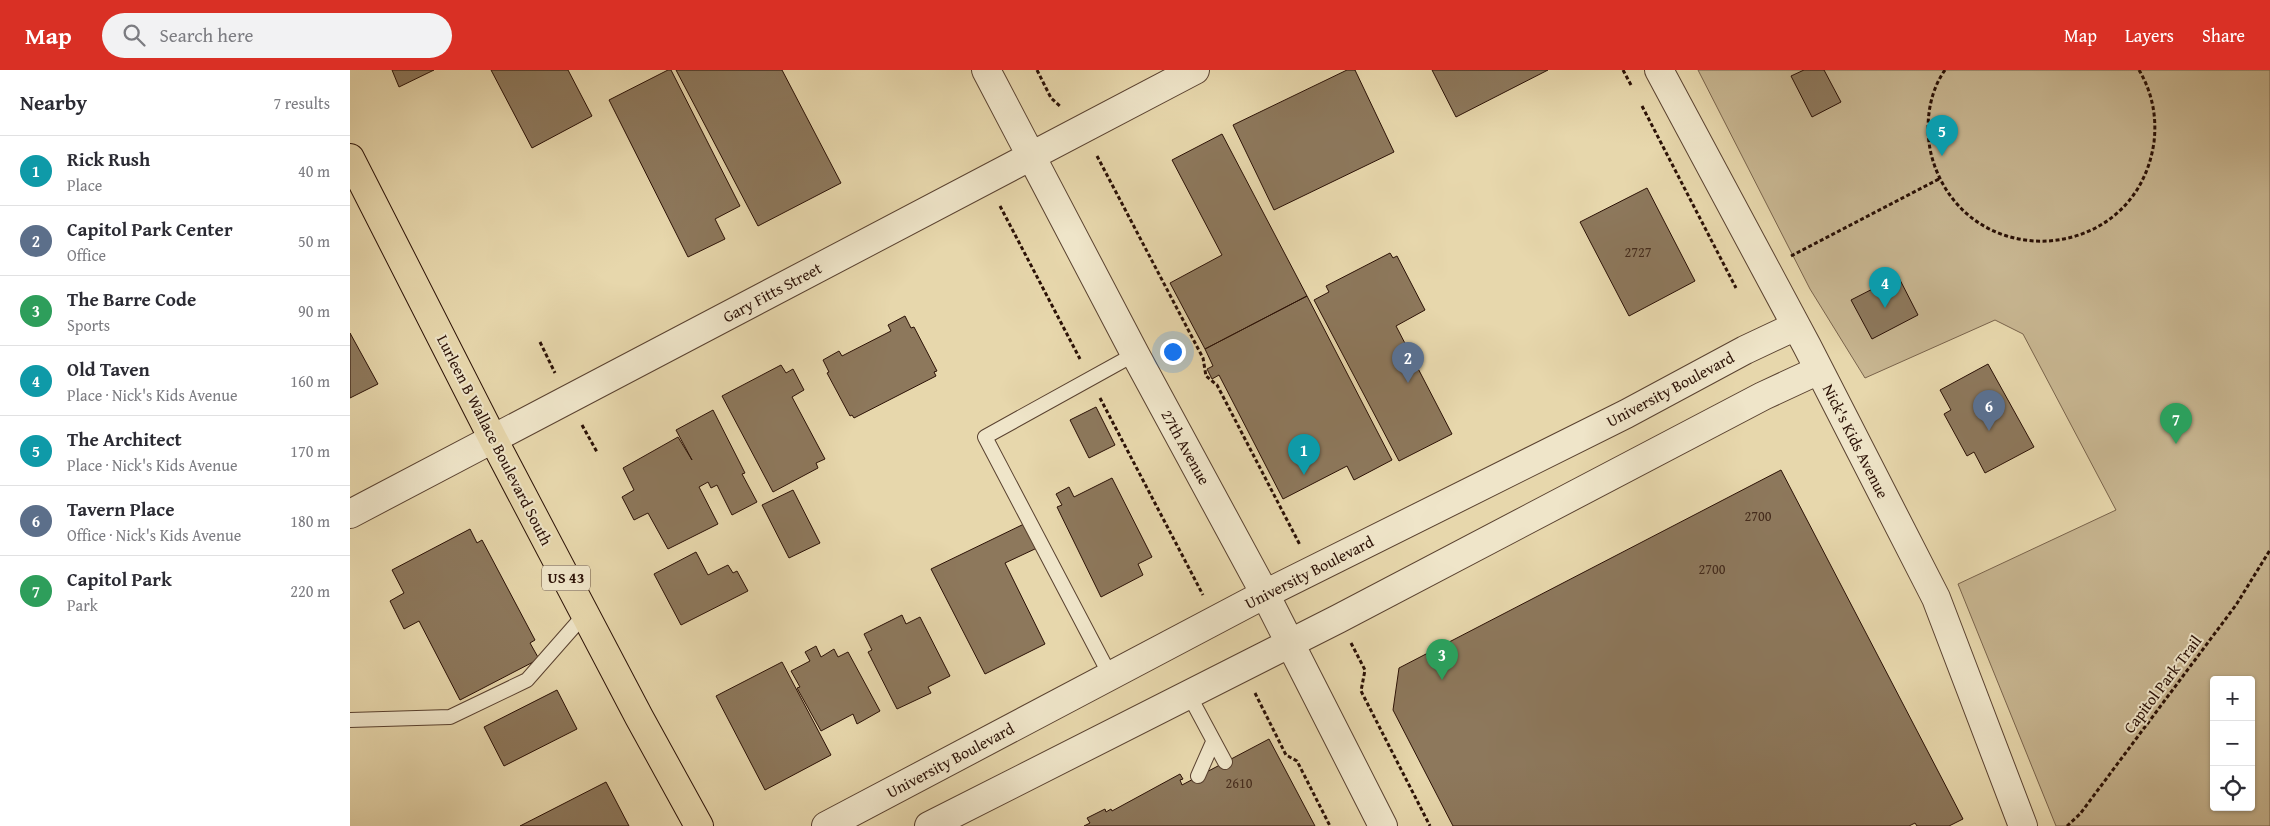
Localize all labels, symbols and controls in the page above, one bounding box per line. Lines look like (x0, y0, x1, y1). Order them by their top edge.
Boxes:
search box (102, 13, 452, 58)
text: Map (25, 18, 72, 53)
icon: search (120, 21, 148, 49)
text: Search here (160, 21, 253, 49)
text: Map (2064, 22, 2097, 49)
text: Layers (2125, 22, 2174, 49)
text: Share (2202, 22, 2245, 49)
text: Nearby (20, 87, 87, 118)
text: 7 results (273, 91, 330, 115)
pin: 5 (1926, 115, 1958, 156)
text: Rick Rush (67, 145, 150, 173)
text: 1 (32, 159, 40, 183)
text: 40 m (298, 159, 330, 183)
text: Place (67, 173, 102, 197)
text: Capitol Park Center (67, 215, 233, 243)
text: 2 (32, 229, 40, 253)
text: 50 m (298, 229, 330, 253)
house number: 2727 (1625, 242, 1652, 262)
text: Office (67, 243, 106, 267)
street label: Gary Fitts Street (718, 256, 826, 328)
pin: 4 (1869, 267, 1901, 308)
text: The Barre Code (67, 285, 196, 313)
text: 3 (32, 299, 40, 323)
text: 90 m (298, 299, 330, 323)
text: Sports (67, 313, 110, 337)
street label: Lurleen B Wallace Boulevard South (431, 330, 559, 550)
your location (1160, 339, 1186, 365)
pin: 2 (1392, 342, 1424, 383)
street label: University Boulevard (1602, 345, 1739, 433)
text: Old Taven (67, 355, 150, 383)
text: 4 (32, 369, 40, 393)
text: 160 m (290, 369, 330, 393)
street label: Nick's Kids Avenue (1817, 380, 1895, 502)
text: Place · Nick's Kids Avenue (67, 383, 237, 407)
pin: 6 (1973, 390, 2005, 431)
pin: 7 (2160, 403, 2192, 444)
street label: 27th Avenue (1155, 405, 1217, 489)
text: The Architect (67, 425, 182, 453)
pin: 1 (1288, 434, 1320, 475)
text: 5 (32, 439, 40, 463)
text: 170 m (290, 439, 330, 463)
text: Place · Nick's Kids Avenue (67, 453, 237, 477)
text: Tavern Place (67, 495, 174, 523)
house number: 2700 (1745, 506, 1772, 526)
text: 6 (32, 509, 40, 533)
text: 180 m (290, 509, 330, 533)
text: Office · Nick's Kids Avenue (67, 523, 241, 547)
street label: University Boulevard (1240, 529, 1378, 615)
house number: 2700 (1699, 559, 1726, 579)
text: Capitol Park (67, 565, 172, 593)
road number: US 43 (542, 566, 590, 590)
text: 7 (32, 579, 40, 603)
text: 220 m (290, 579, 330, 603)
text: Park (67, 593, 98, 617)
street label: Capitol Park Trail (2117, 629, 2207, 738)
pin: 3 (1426, 639, 1458, 680)
map controls (2210, 676, 2255, 811)
button: + (2210, 676, 2255, 721)
street label: University Boulevard (882, 716, 1019, 804)
button: − (2210, 721, 2255, 766)
button: locate (2210, 766, 2255, 811)
house number: 2610 (1226, 773, 1253, 793)

